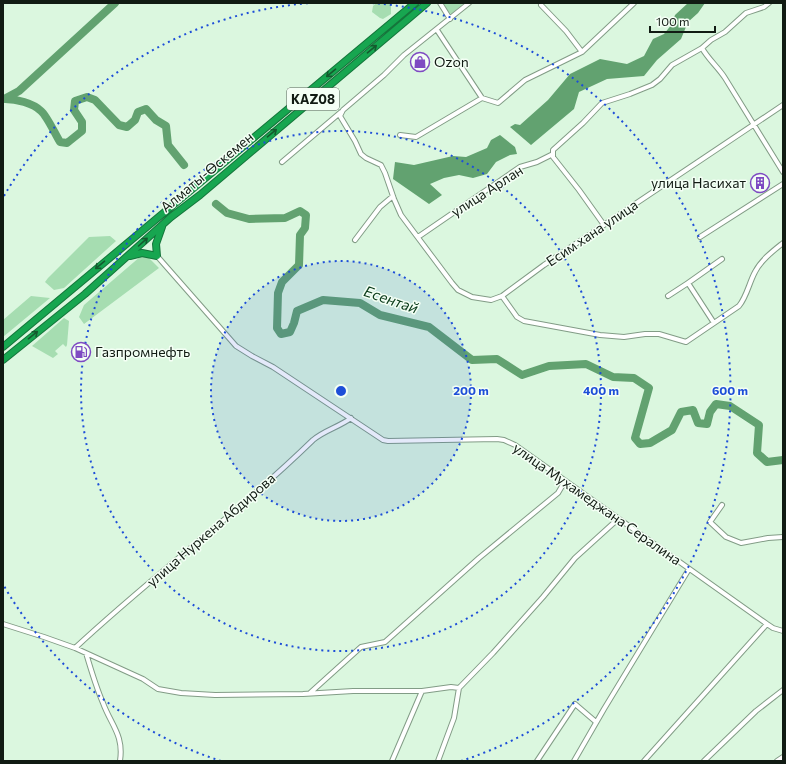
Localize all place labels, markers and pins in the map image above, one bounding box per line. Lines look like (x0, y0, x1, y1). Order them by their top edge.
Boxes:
shop icon: Ozon (409, 51, 431, 73)
place label: Ozon (434, 53, 469, 70)
building icon: улица Насихат (749, 172, 771, 194)
place label: улица Насихат (651, 174, 746, 191)
fuel station icon: Газпромнефть (70, 341, 92, 363)
place label: Газпромнефть (95, 343, 190, 360)
centre of rings (334, 384, 348, 398)

